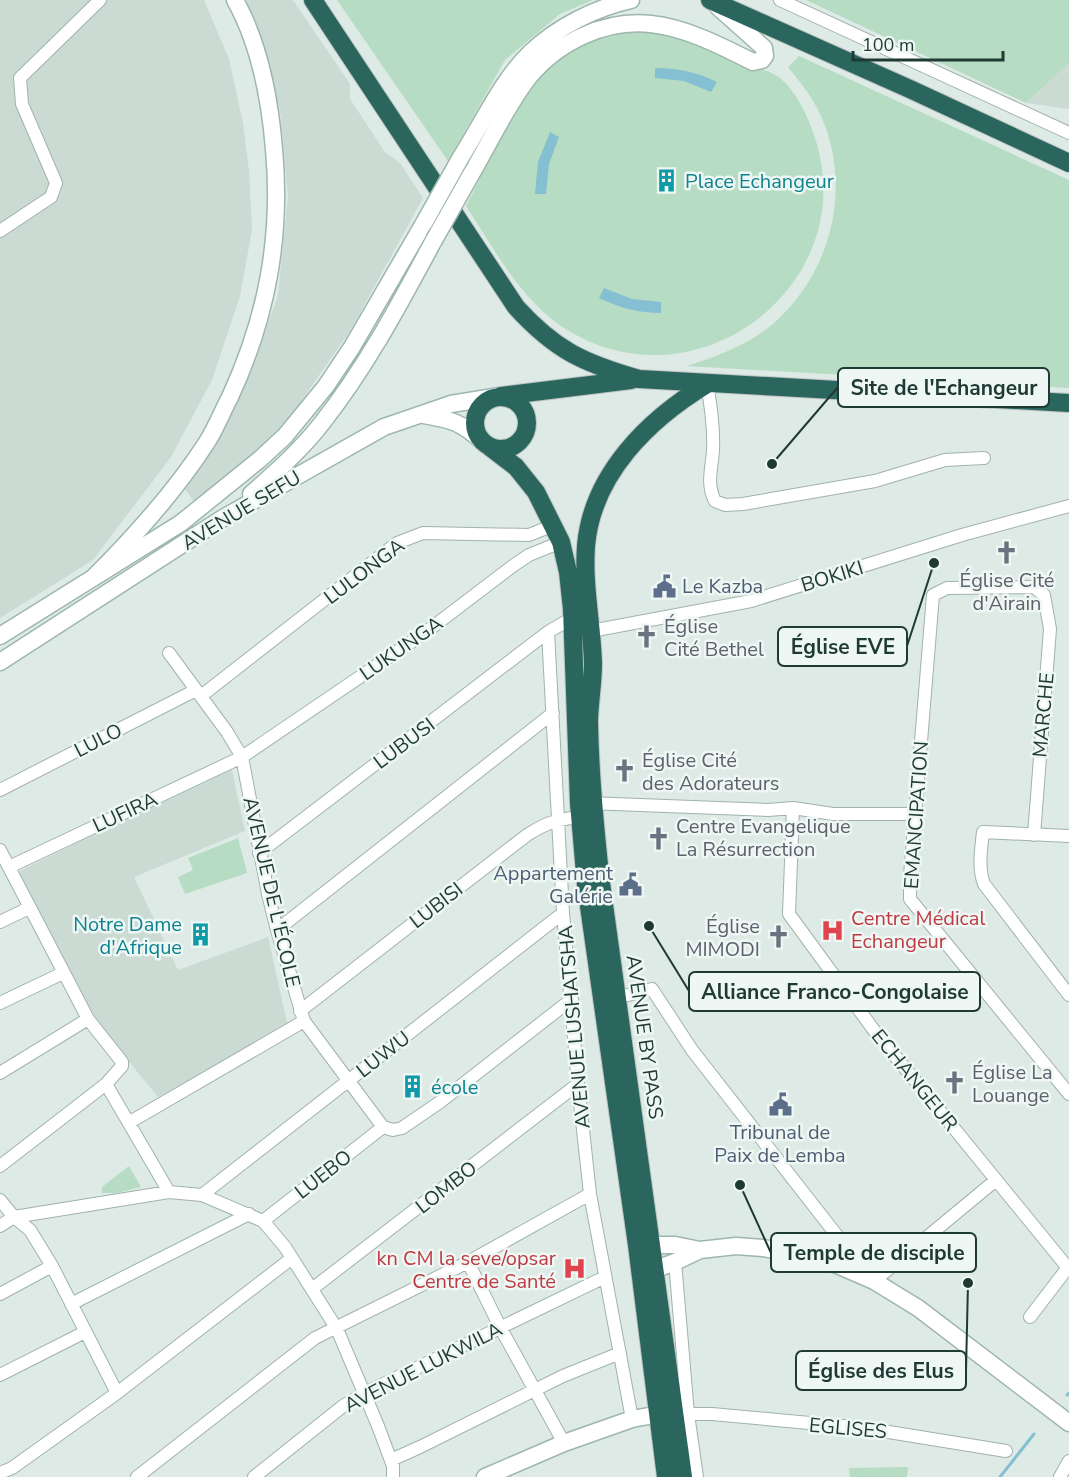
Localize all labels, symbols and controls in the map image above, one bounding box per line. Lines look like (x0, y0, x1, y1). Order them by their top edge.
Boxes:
scale bar (853, 24, 1003, 62)
text: 100 m (862, 33, 914, 57)
building icon: Place Echangeur (654, 168, 680, 194)
place label: Place Echangeur (685, 168, 834, 195)
callout: Site de l'Echangeur (838, 368, 1049, 407)
text: Site de l'Echangeur (850, 374, 1038, 402)
street label: AVENUE SEFU (177, 464, 306, 557)
street label: LULONGA (319, 532, 410, 611)
church icon: Église Cité d'Airain (994, 540, 1020, 566)
street label: BOKIKI (798, 554, 867, 599)
place label: Église Cité d'Airain (960, 567, 1054, 617)
public building icon: Le Kazba (651, 573, 677, 599)
place label: Le Kazba (682, 573, 763, 600)
street label: LUKUNGA (354, 610, 449, 687)
place label: Église Cité Bethel (664, 613, 764, 663)
church icon: Église Cité Bethel (633, 624, 659, 650)
callout: Église EVE (778, 627, 907, 666)
text: Église EVE (791, 633, 895, 661)
street label: MARCHE (1026, 671, 1061, 759)
street label: LUBUSI (368, 711, 441, 775)
street label: LULO (70, 717, 127, 764)
street label: EMANCIPATION (898, 740, 935, 890)
place label: Église Cité des Adorateurs (642, 747, 779, 797)
church icon: Église Cité des Adorateurs (611, 758, 637, 784)
street label: LUFIRA (88, 786, 162, 839)
street label: AVENUE DE L'ÉCOLE (236, 794, 307, 990)
place label: Centre Evangelique La Résurrection (676, 813, 851, 863)
church icon: Centre Evangelique La Résurrection (645, 825, 671, 851)
place label: Appartement Galérie (493, 860, 614, 910)
public building icon: Appartement Galérie (618, 871, 644, 897)
street label: LUBISI (404, 876, 469, 935)
place label: Centre Médical Echangeur (851, 905, 985, 955)
place label: Notre Dame d'Afrique (73, 911, 182, 961)
place label: Église MIMODI (685, 913, 760, 963)
hospital icon: Centre Médical Echangeur (820, 917, 846, 943)
building icon: Notre Dame d'Afrique (187, 922, 213, 948)
street label: AVENUE LUSHATSHA (552, 924, 597, 1130)
church icon: Église MIMODI (765, 924, 791, 950)
street label: AVENUE BY PASS (620, 953, 669, 1121)
callout: Alliance Franco-Congolaise (689, 972, 980, 1011)
text: Alliance Franco-Congolaise (701, 978, 969, 1006)
street label: ECHANGEUR (865, 1024, 964, 1137)
street label: LUWU (351, 1025, 416, 1084)
place label: Église La Louange (972, 1059, 1053, 1109)
church icon: Église La Louange (941, 1070, 967, 1096)
building icon: école (400, 1074, 426, 1100)
place label: école (431, 1074, 478, 1101)
public building icon: Tribunal de Paix de Lemba (767, 1092, 793, 1118)
place label: Tribunal de Paix de Lemba (714, 1119, 846, 1169)
street label: LUEBO (289, 1144, 357, 1205)
street label: LOMBO (410, 1155, 483, 1220)
callout: Temple de disciple (771, 1233, 976, 1272)
text: Temple de disciple (783, 1239, 965, 1267)
place label: kn CM la seve/opsar Centre de Santé (377, 1245, 556, 1295)
hospital icon: kn CM la seve/opsar Centre de Santé (561, 1256, 587, 1282)
street label: AVENUE LUKWILA (339, 1316, 507, 1419)
callout: Église des Elus (796, 1351, 966, 1390)
text: Église des Elus (808, 1357, 954, 1385)
street label: EGLISES (808, 1412, 888, 1445)

